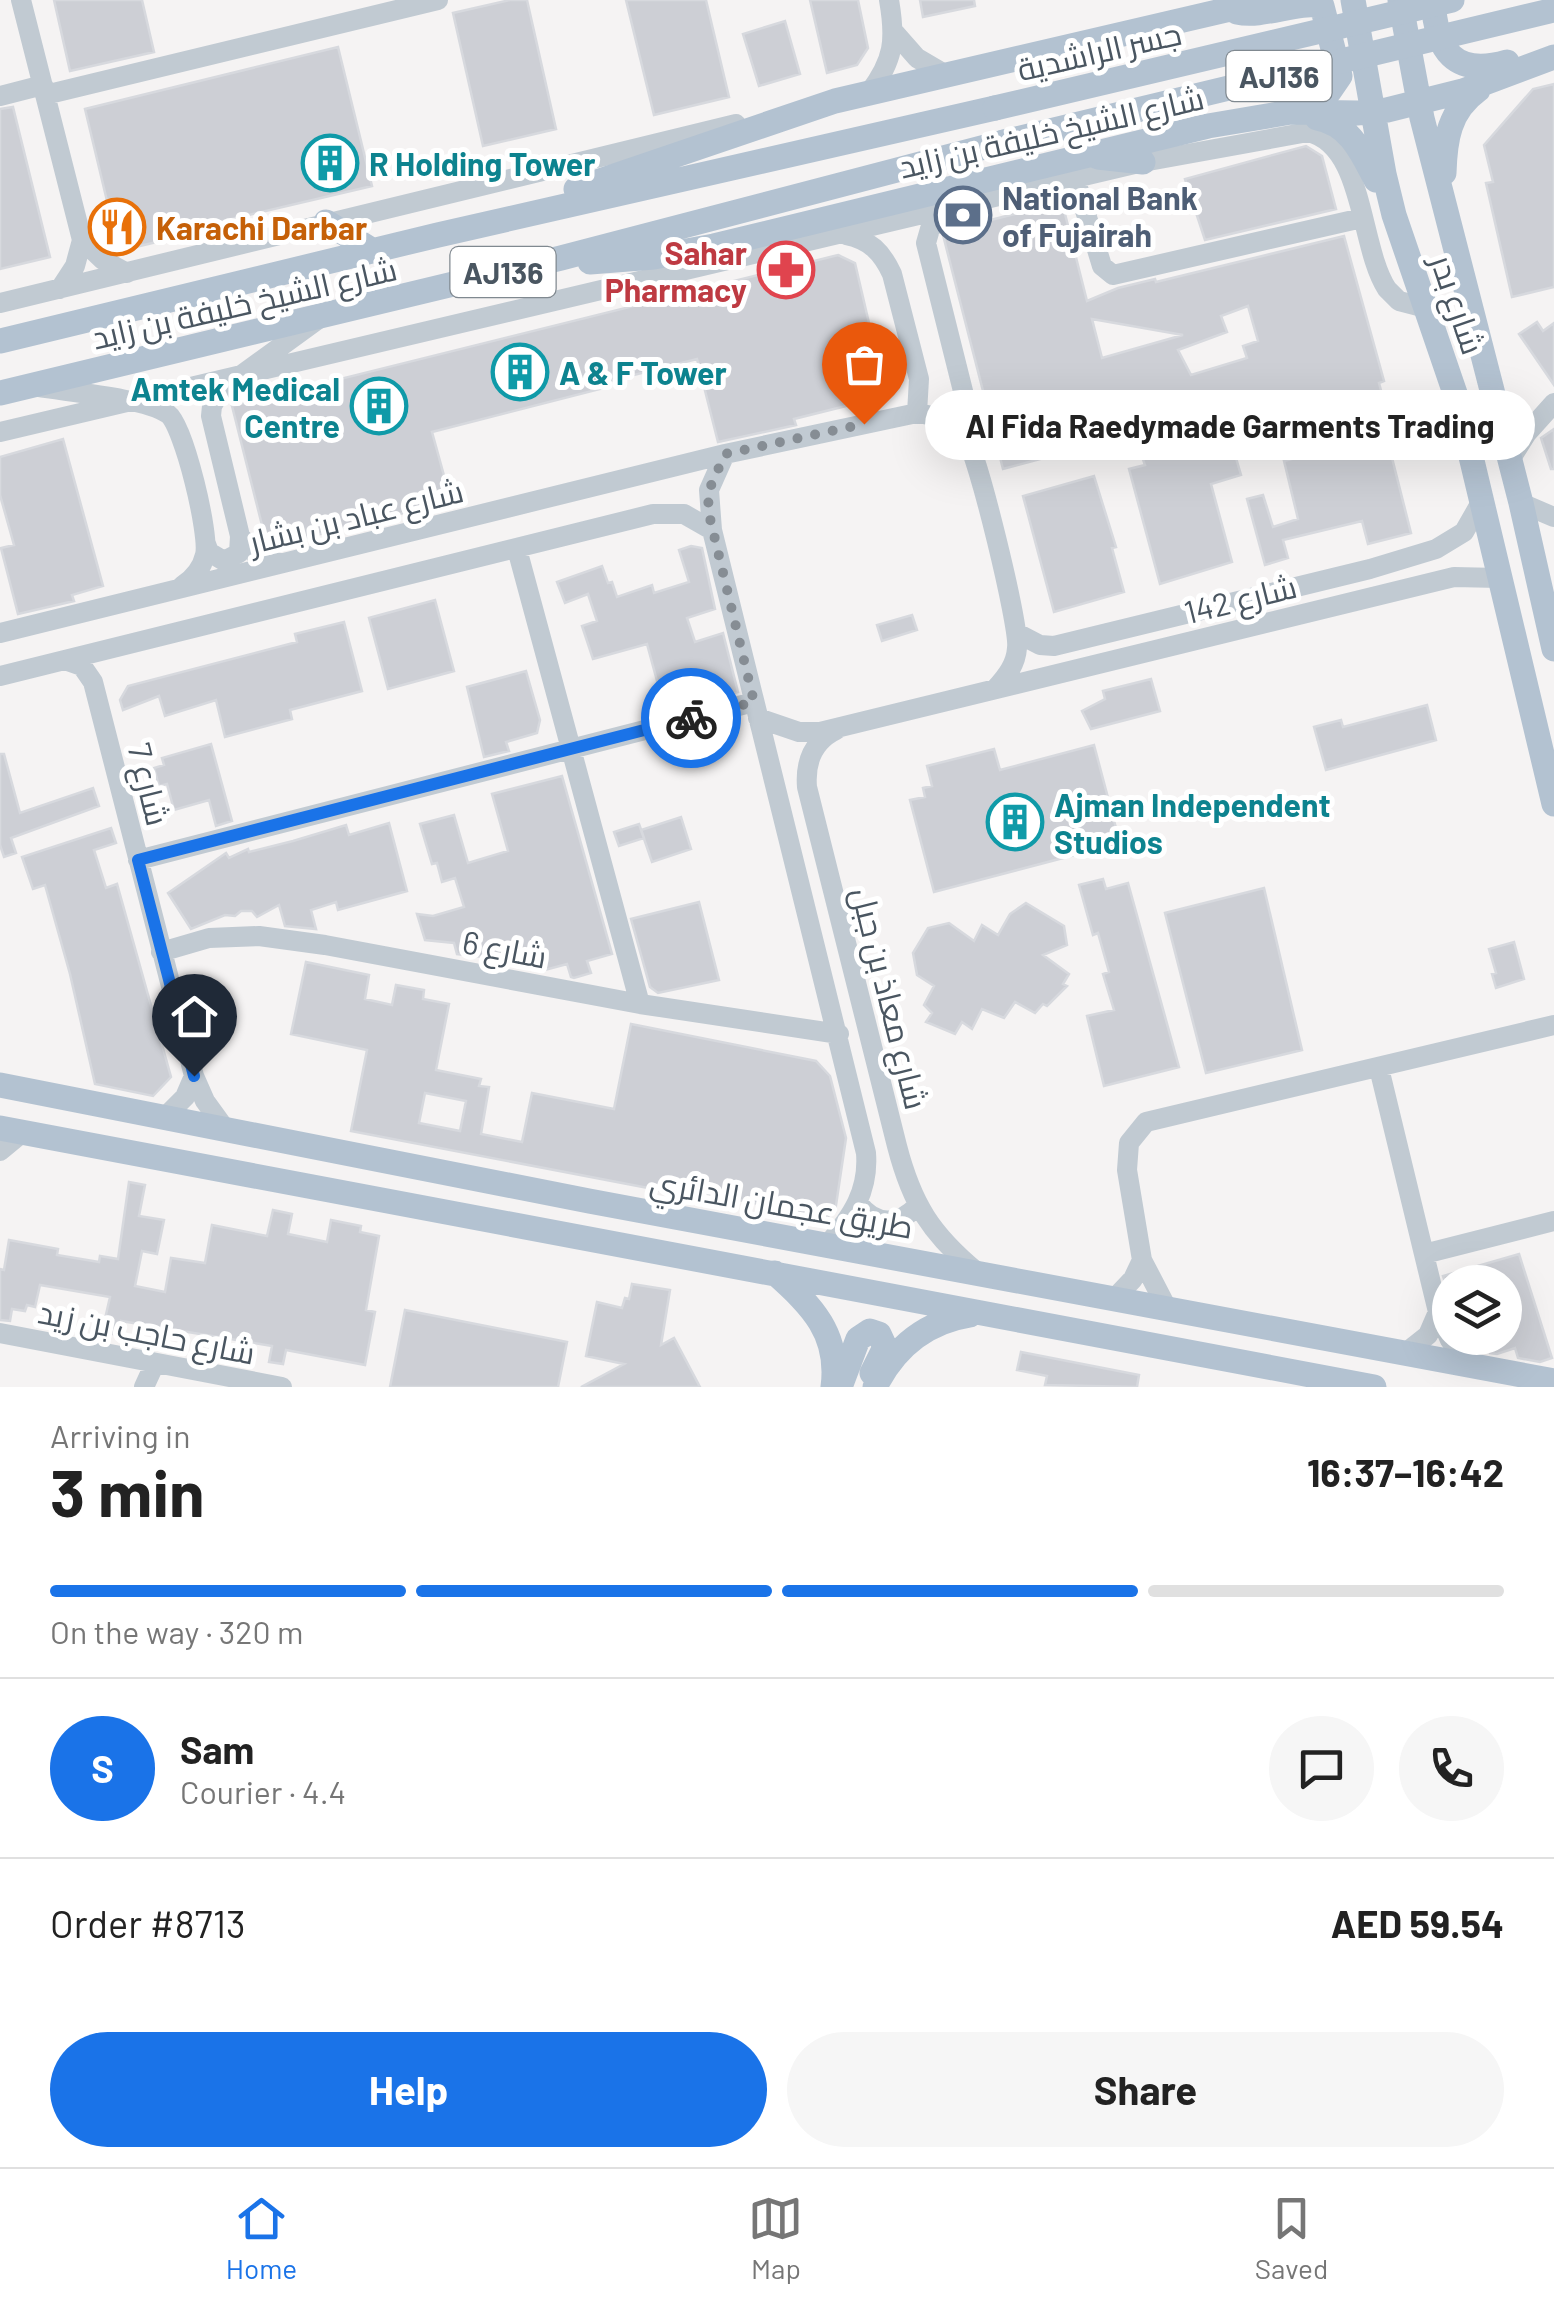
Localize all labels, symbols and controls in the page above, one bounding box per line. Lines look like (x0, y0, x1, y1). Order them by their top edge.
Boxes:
street label: جسر الراشدية (1013, 13, 1185, 88)
road number: AJ136 (1226, 51, 1332, 101)
street label: شارع الشيخ خليفة بن زايد (895, 77, 1208, 189)
building icon: R Holding Tower (300, 133, 360, 193)
place label: R Holding Tower (369, 144, 595, 182)
place label: National Bank of Fujairah (1002, 178, 1198, 253)
bank icon: National Bank of Fujairah (933, 185, 993, 245)
restaurant icon: Karachi Darbar (87, 197, 147, 257)
place label: Karachi Darbar (156, 208, 367, 246)
place label: Sahar Pharmacy (605, 233, 747, 308)
pharmacy icon: Sahar Pharmacy (756, 240, 816, 300)
road number: AJ136 (450, 247, 556, 297)
street label: شارع بدر (1419, 247, 1494, 360)
street label: شارع الشيخ خليفة بن زايد (88, 248, 401, 360)
pin (822, 322, 907, 425)
icon: bag (837, 337, 892, 392)
building icon: A & F Tower (490, 342, 550, 402)
place label: A & F Tower (559, 353, 727, 391)
place label: Amtek Medical Centre (130, 369, 340, 444)
building icon: Amtek Medical Centre (349, 376, 409, 436)
callout: Al Fida Raedymade Garments Trading (924, 389, 1534, 459)
text: Al Fida Raedymade Garments Trading (965, 406, 1495, 444)
street label: شارع عباد بن بشار (243, 470, 468, 565)
street label: شارع 142 (1180, 566, 1301, 635)
courier (641, 668, 741, 768)
icon: bike (664, 691, 719, 746)
street label: شارع 7 (117, 739, 179, 830)
place label: Ajman Independent Studios (1054, 785, 1331, 860)
building icon: Ajman Independent Studios (985, 792, 1045, 852)
street label: شارع معاذ بن جبل (840, 883, 937, 1114)
street label: شارع 6 (459, 921, 550, 980)
pin (152, 974, 237, 1077)
icon: home (167, 989, 222, 1044)
street label: طريق عجمان الدائري (646, 1161, 917, 1253)
map controls (1432, 1265, 1522, 1355)
button: layers (1432, 1265, 1522, 1355)
street label: شارع حاجب بن زيد (35, 1291, 259, 1376)
text: Arriving in (50, 1416, 190, 1454)
text: 16:37–16:42 (1307, 1449, 1504, 1495)
text: 3 min (50, 1452, 205, 1530)
text: On the way · 320 m (50, 1612, 303, 1650)
button: chat (1269, 1716, 1374, 1821)
button: phone (1399, 1716, 1504, 1821)
text: Sam (180, 1726, 254, 1772)
text: S (91, 1745, 114, 1791)
text: Courier · 4.4 (180, 1772, 346, 1810)
text: Order #8713 (50, 1900, 246, 1946)
text: AED 59.54 (1331, 1900, 1504, 1946)
button: Help (50, 2032, 767, 2147)
button: Share (787, 2032, 1504, 2147)
tab: Home (226, 2191, 297, 2285)
tab: Map (748, 2191, 803, 2285)
tab: Saved (1255, 2191, 1328, 2285)

